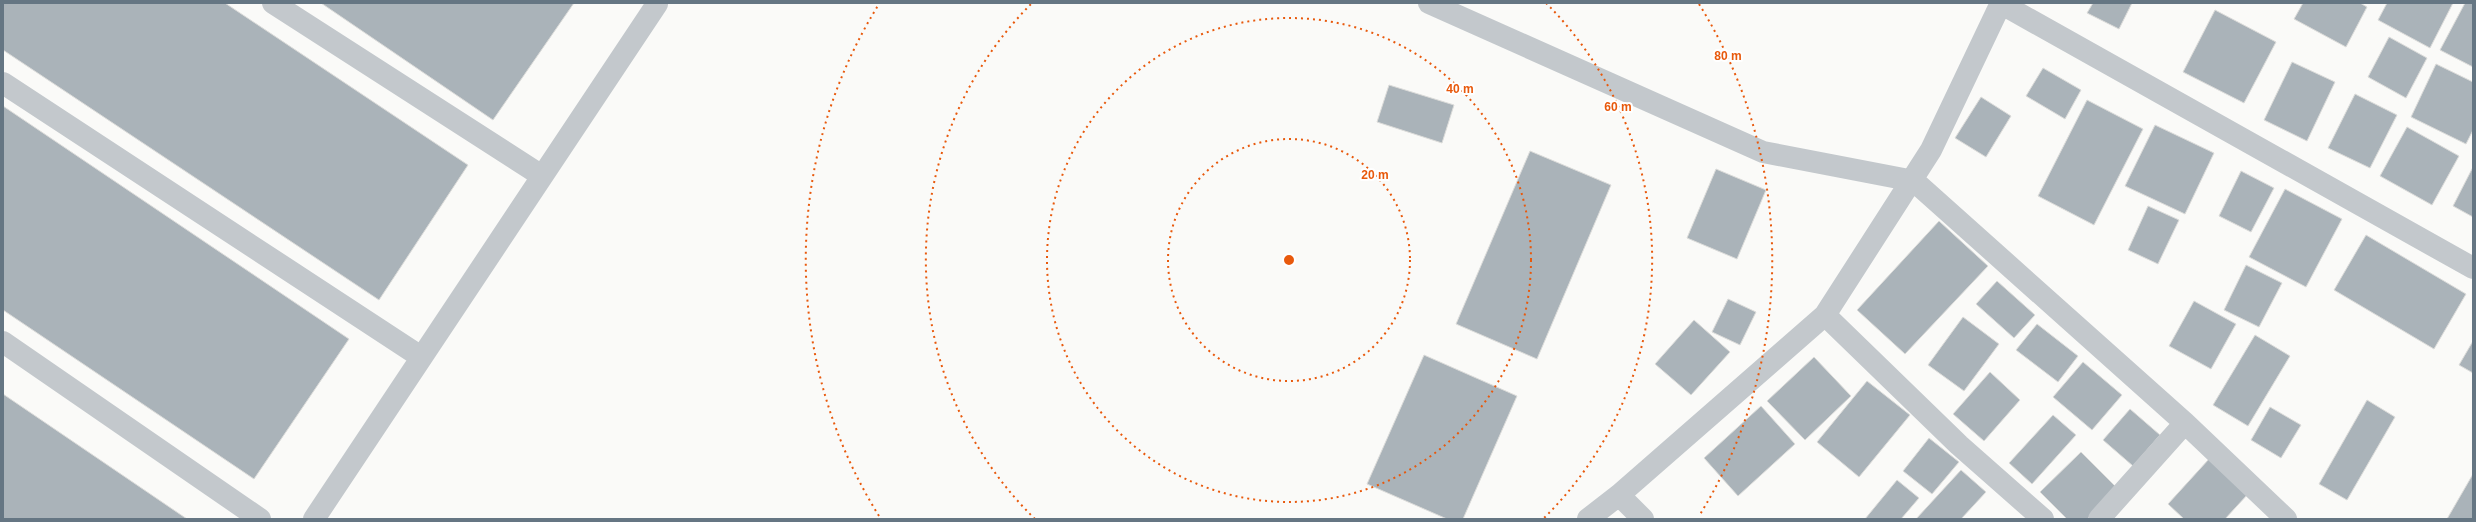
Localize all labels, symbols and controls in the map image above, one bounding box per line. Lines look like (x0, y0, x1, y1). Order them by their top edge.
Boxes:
text: 80 m (1714, 49, 1742, 63)
text: 40 m (1446, 82, 1474, 96)
text: 60 m (1604, 100, 1632, 114)
text: 20 m (1361, 168, 1389, 182)
centre of rings (1282, 253, 1296, 267)

